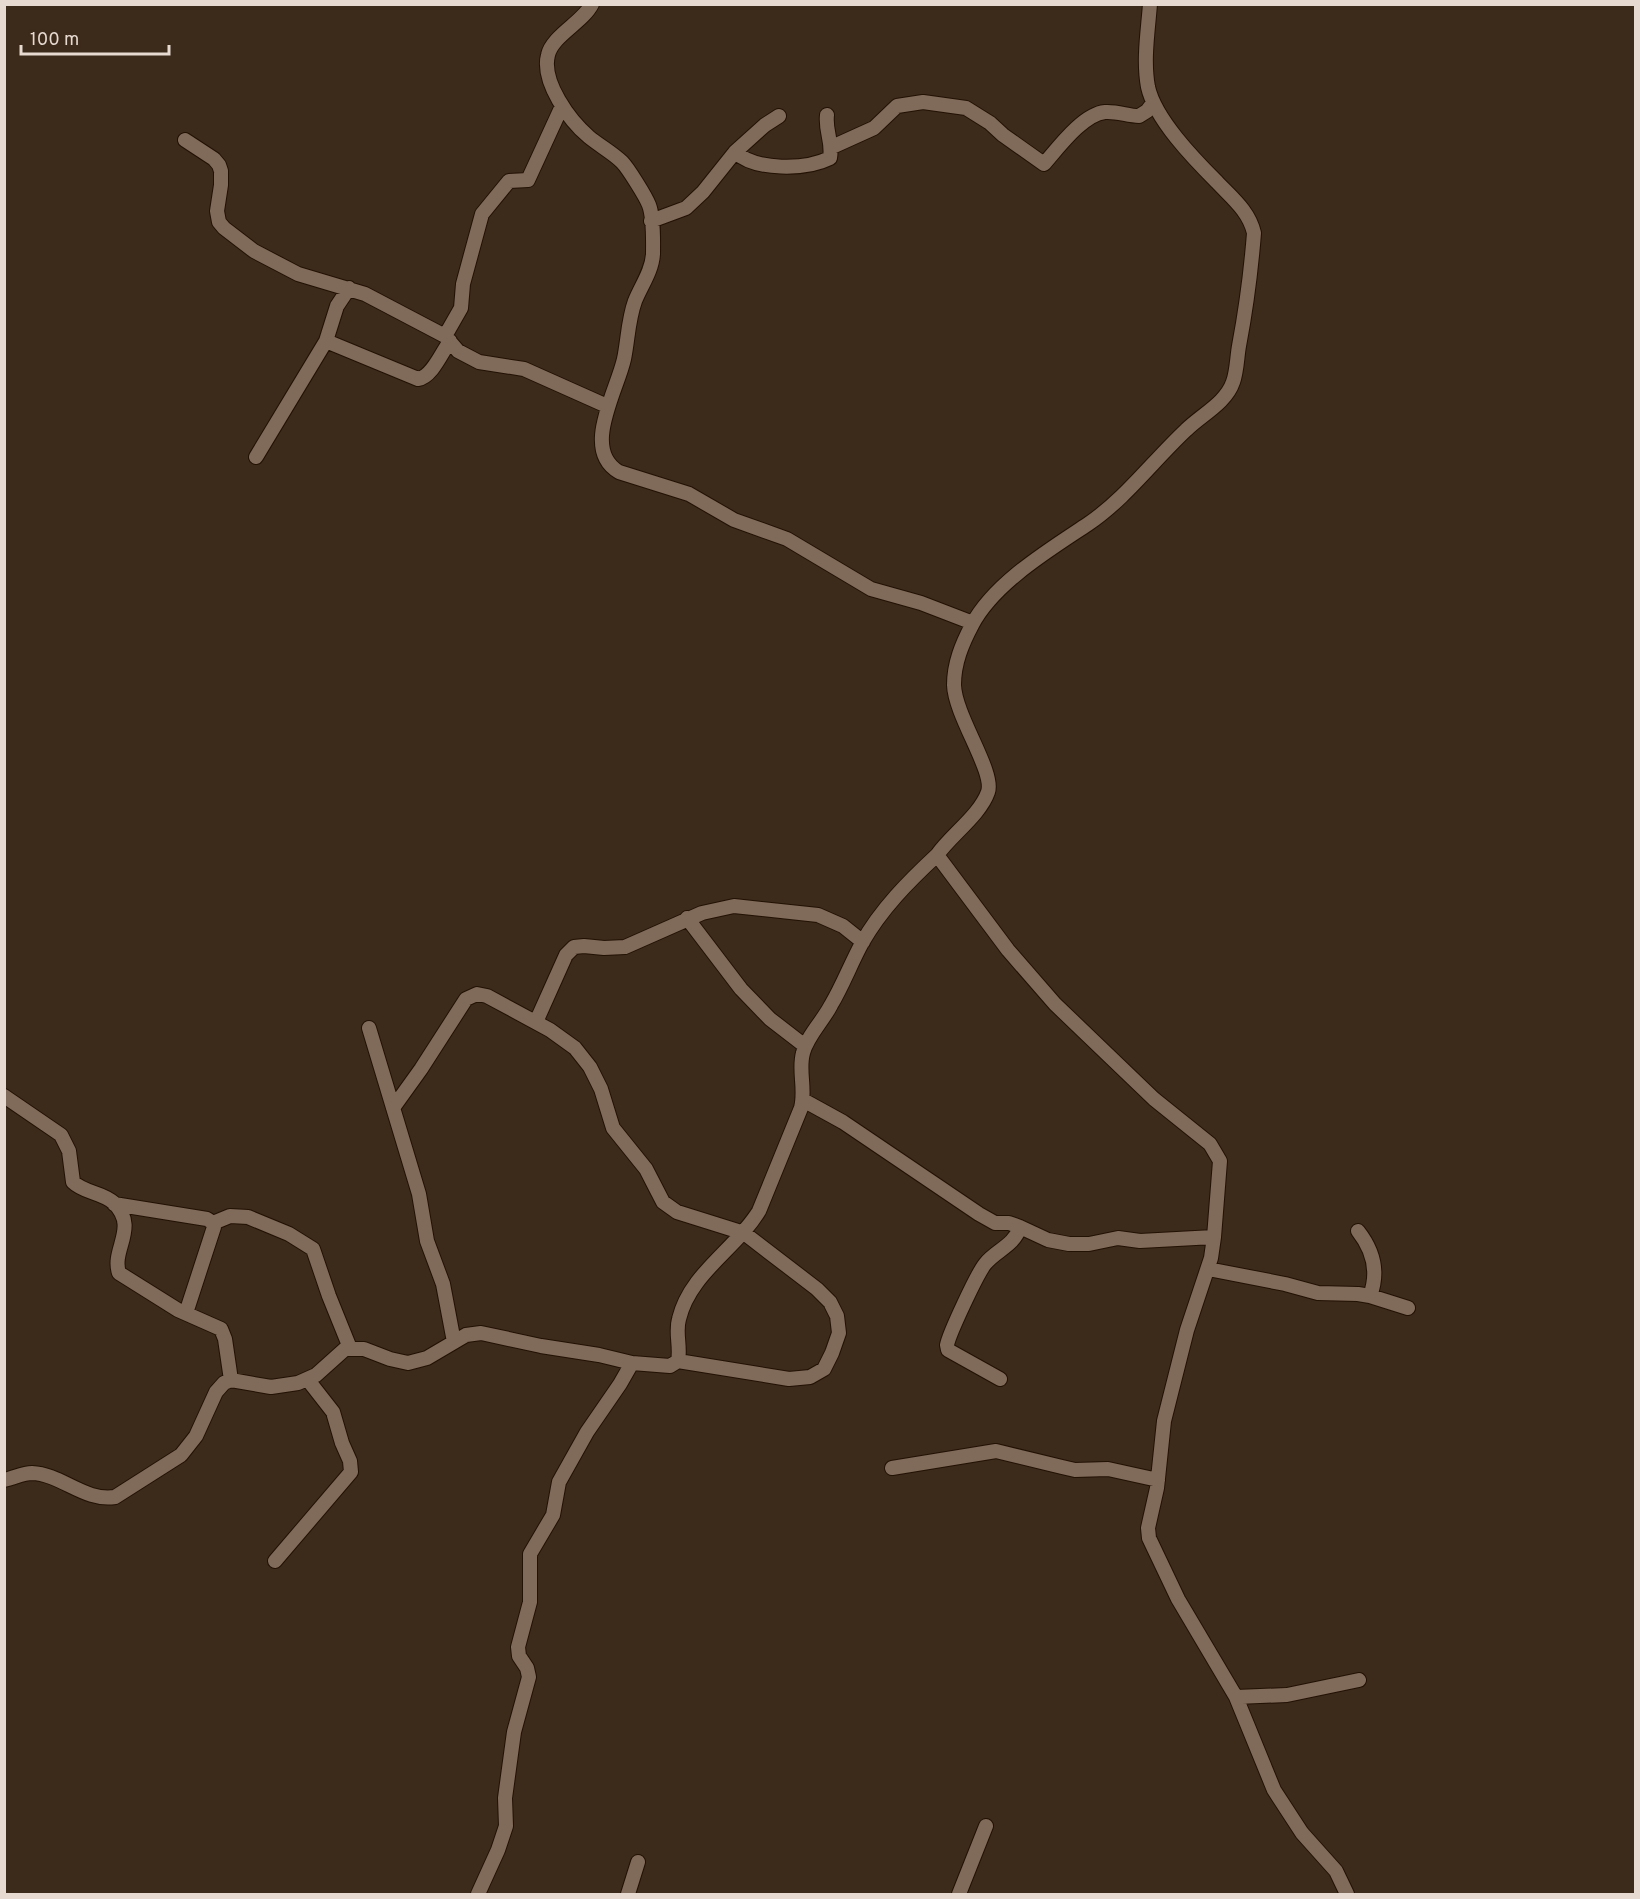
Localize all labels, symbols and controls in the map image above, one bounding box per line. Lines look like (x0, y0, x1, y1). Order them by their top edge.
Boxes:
scale bar (21, 18, 170, 56)
text: 100 m (30, 29, 79, 52)

